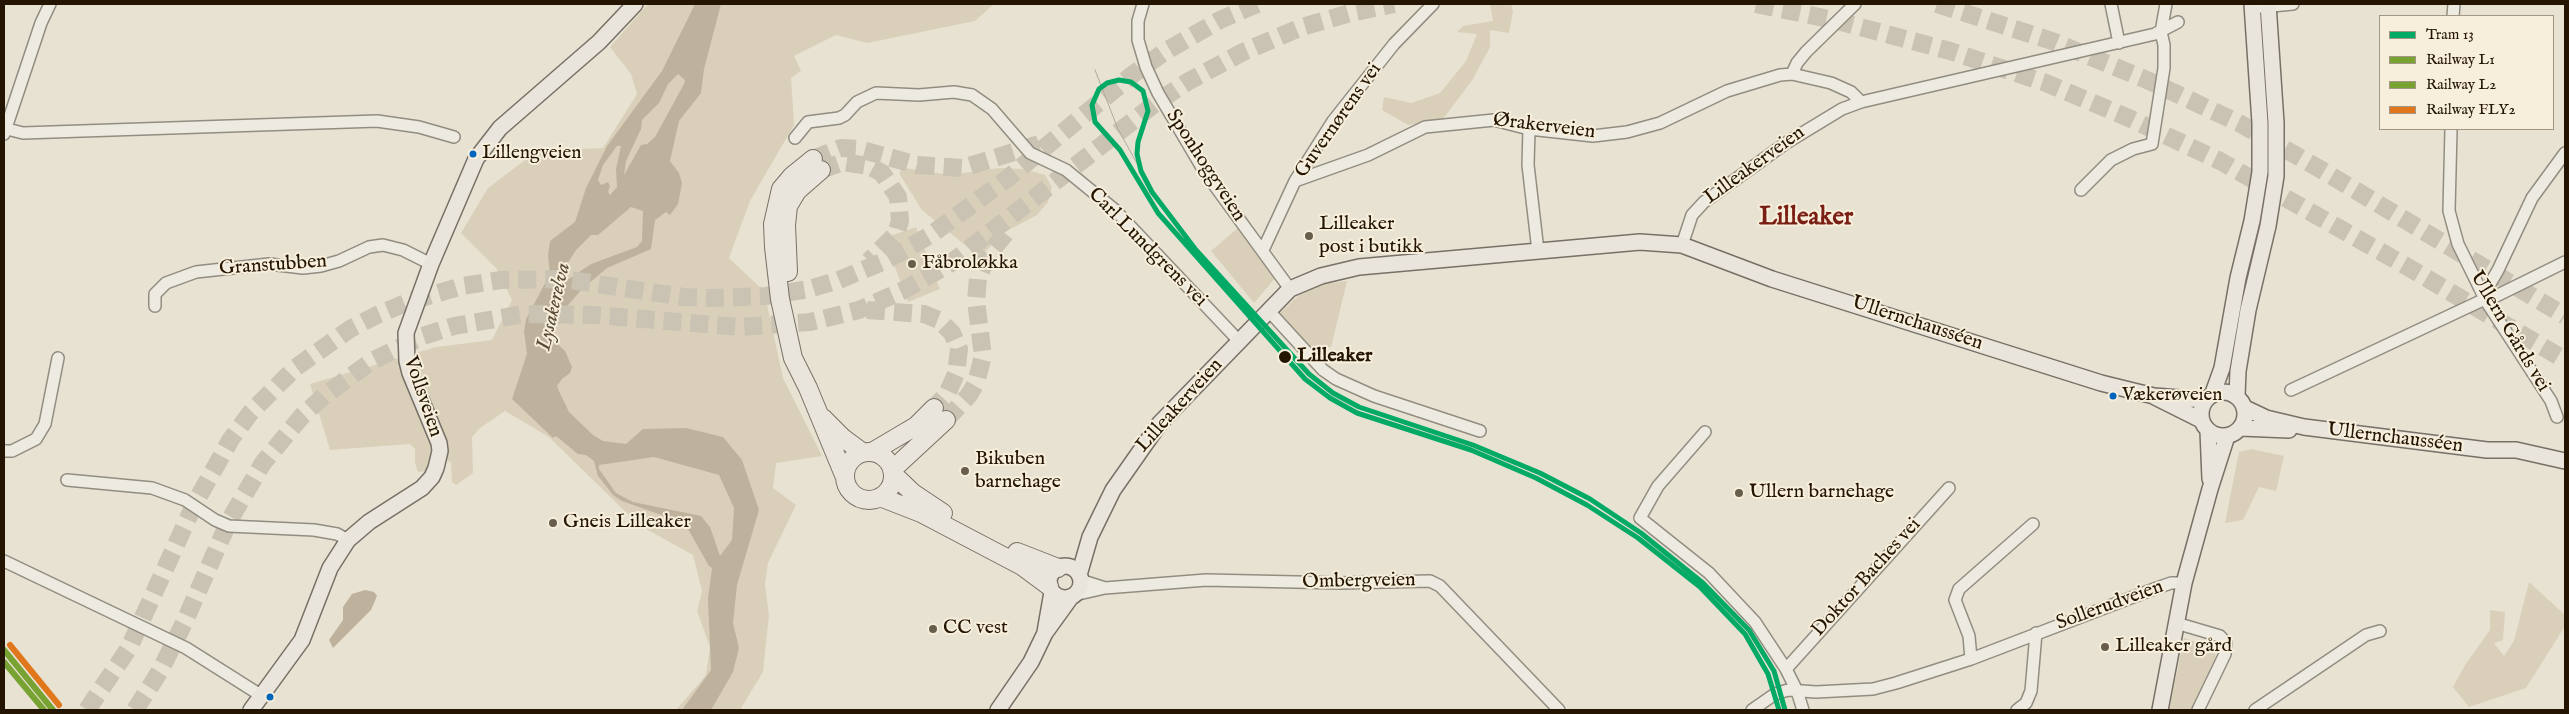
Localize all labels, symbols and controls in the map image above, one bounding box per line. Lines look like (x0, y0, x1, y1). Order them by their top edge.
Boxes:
legend (2379, 15, 2554, 130)
text: Tram 13 (2426, 25, 2474, 44)
text: Railway L1 (2426, 50, 2495, 69)
street label: Guvernørens vei (1291, 59, 1387, 183)
text: Railway L2 (2426, 75, 2496, 94)
text: Railway FLY2 (2426, 100, 2516, 119)
street label: Sponhoggveien (1160, 105, 1250, 227)
street label: Ørakerveien (1492, 109, 1596, 145)
street label: Lilleakerveien (1700, 121, 1810, 211)
place label: Lillengveien (482, 143, 581, 165)
marker: Lillengveien (468, 149, 478, 159)
street label: Carl Lundgrens vei (1082, 183, 1212, 313)
district label: Lilleaker (1759, 204, 1853, 234)
place label: Lilleaker post i butikk (1319, 213, 1423, 260)
marker: Lilleaker post i butikk (1303, 230, 1315, 242)
street label: Granstubben (218, 250, 328, 282)
place label: Fåbroløkka (922, 252, 1018, 276)
marker: Fåbroløkka (906, 258, 918, 270)
water label: Lysakerelva (533, 261, 577, 353)
street label: Ullern Gårds vei (2464, 267, 2554, 397)
street label: Ullernchausséen (1848, 292, 1986, 356)
place label: Lilleaker (1297, 345, 1372, 369)
marker: Lilleaker (1277, 349, 1293, 365)
street label: Vollsveien (397, 353, 447, 441)
street label: Lilleakerveien (1131, 354, 1229, 458)
place label: Vækerøveien (2122, 385, 2222, 407)
marker: Vækerøveien (2108, 391, 2118, 401)
street label: Ullernchausséen (2326, 419, 2464, 459)
place label: Bikuben barnehage (975, 448, 1061, 495)
marker: Bikuben barnehage (959, 465, 971, 477)
place label: Ullern barnehage (1749, 481, 1894, 505)
marker: Ullern barnehage (1733, 487, 1745, 499)
place label: Gneis Lilleaker (563, 511, 691, 535)
street label: Doktor Baches vei (1807, 514, 1927, 642)
marker: Gneis Lilleaker (547, 517, 559, 529)
street label: Ombergveien (1302, 569, 1416, 595)
street label: Sollerudveien (2053, 576, 2167, 636)
place label: CC vest (943, 617, 1008, 641)
marker: CC vest (927, 623, 939, 635)
place label: Lilleaker gård (2115, 635, 2232, 659)
marker: Lilleaker gård (2099, 641, 2111, 653)
unlabelled marker (265, 692, 275, 702)

